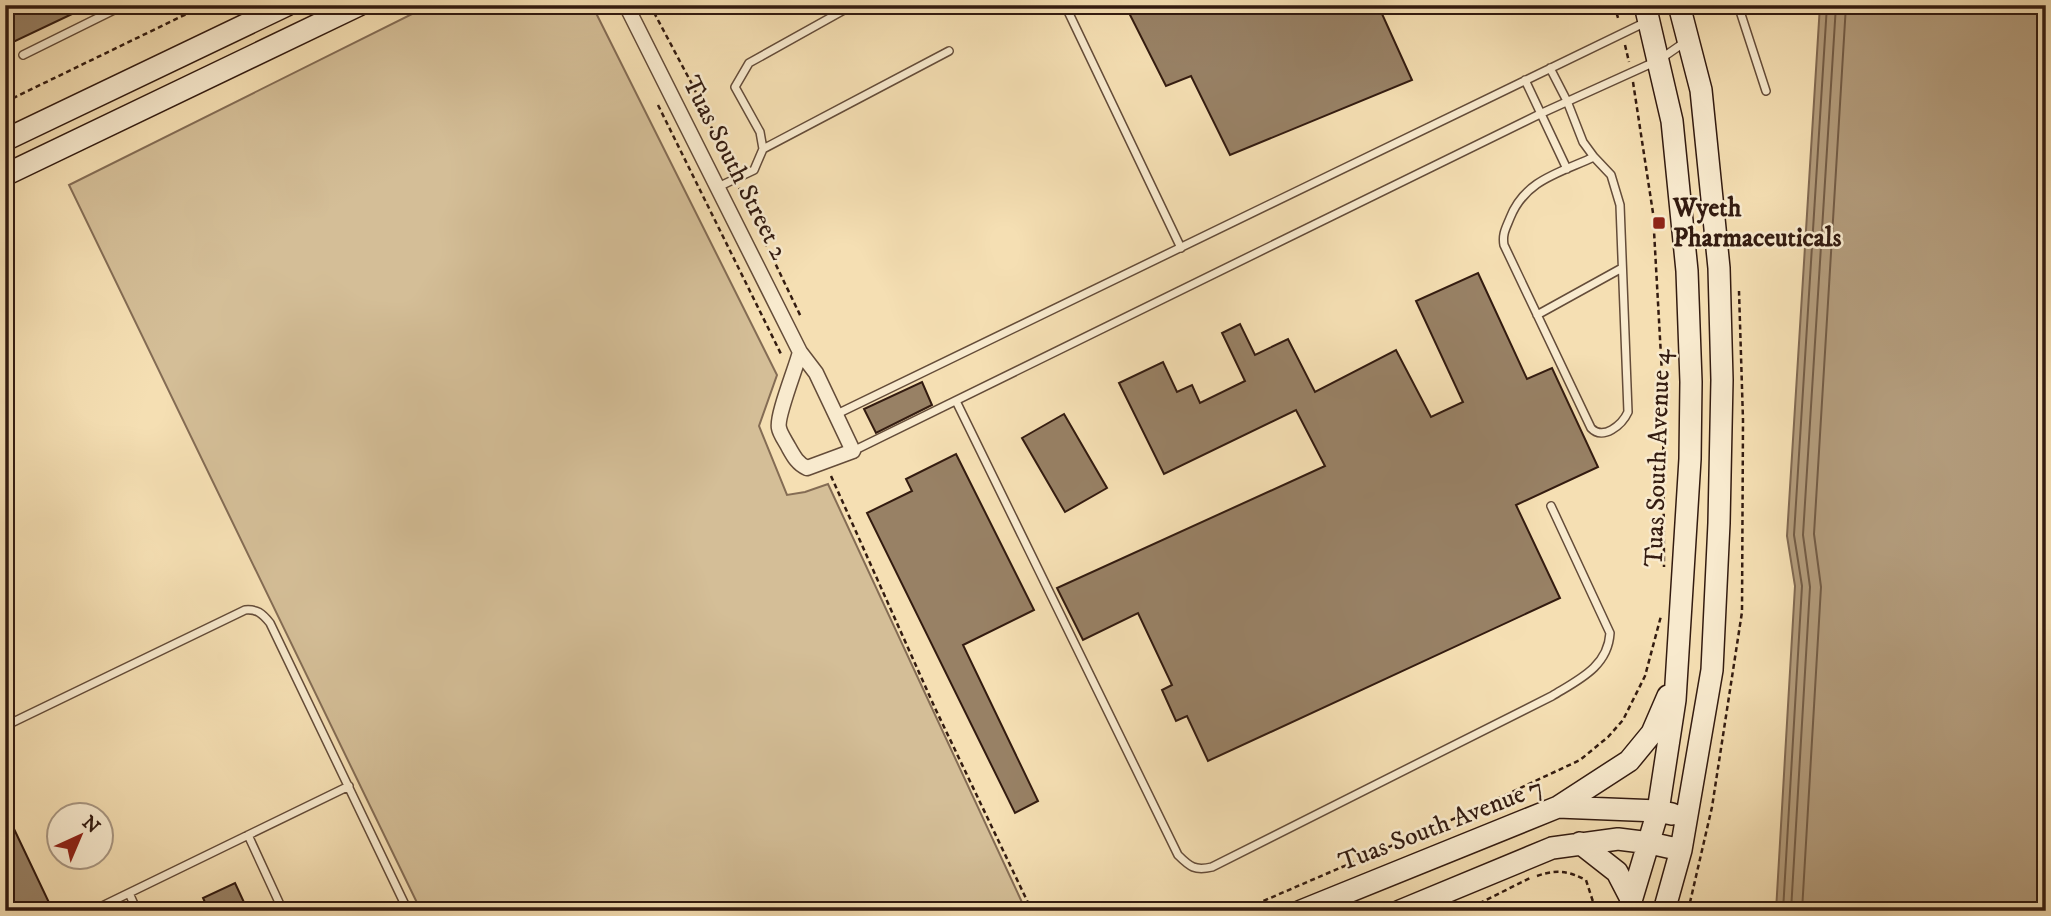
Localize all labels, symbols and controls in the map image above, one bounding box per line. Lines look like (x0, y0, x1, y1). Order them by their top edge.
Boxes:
street label: Tuas South Street 2 (674, 71, 796, 266)
place label: Wyeth Pharmaceuticals (1672, 192, 1842, 255)
marker: Wyeth Pharmaceuticals (1651, 215, 1667, 231)
street label: Tuas South Avenue 4 (1638, 348, 1678, 567)
street label: Tuas South Avenue 7 (1334, 771, 1548, 879)
north arrow (46, 800, 116, 870)
text: N (77, 811, 105, 839)

